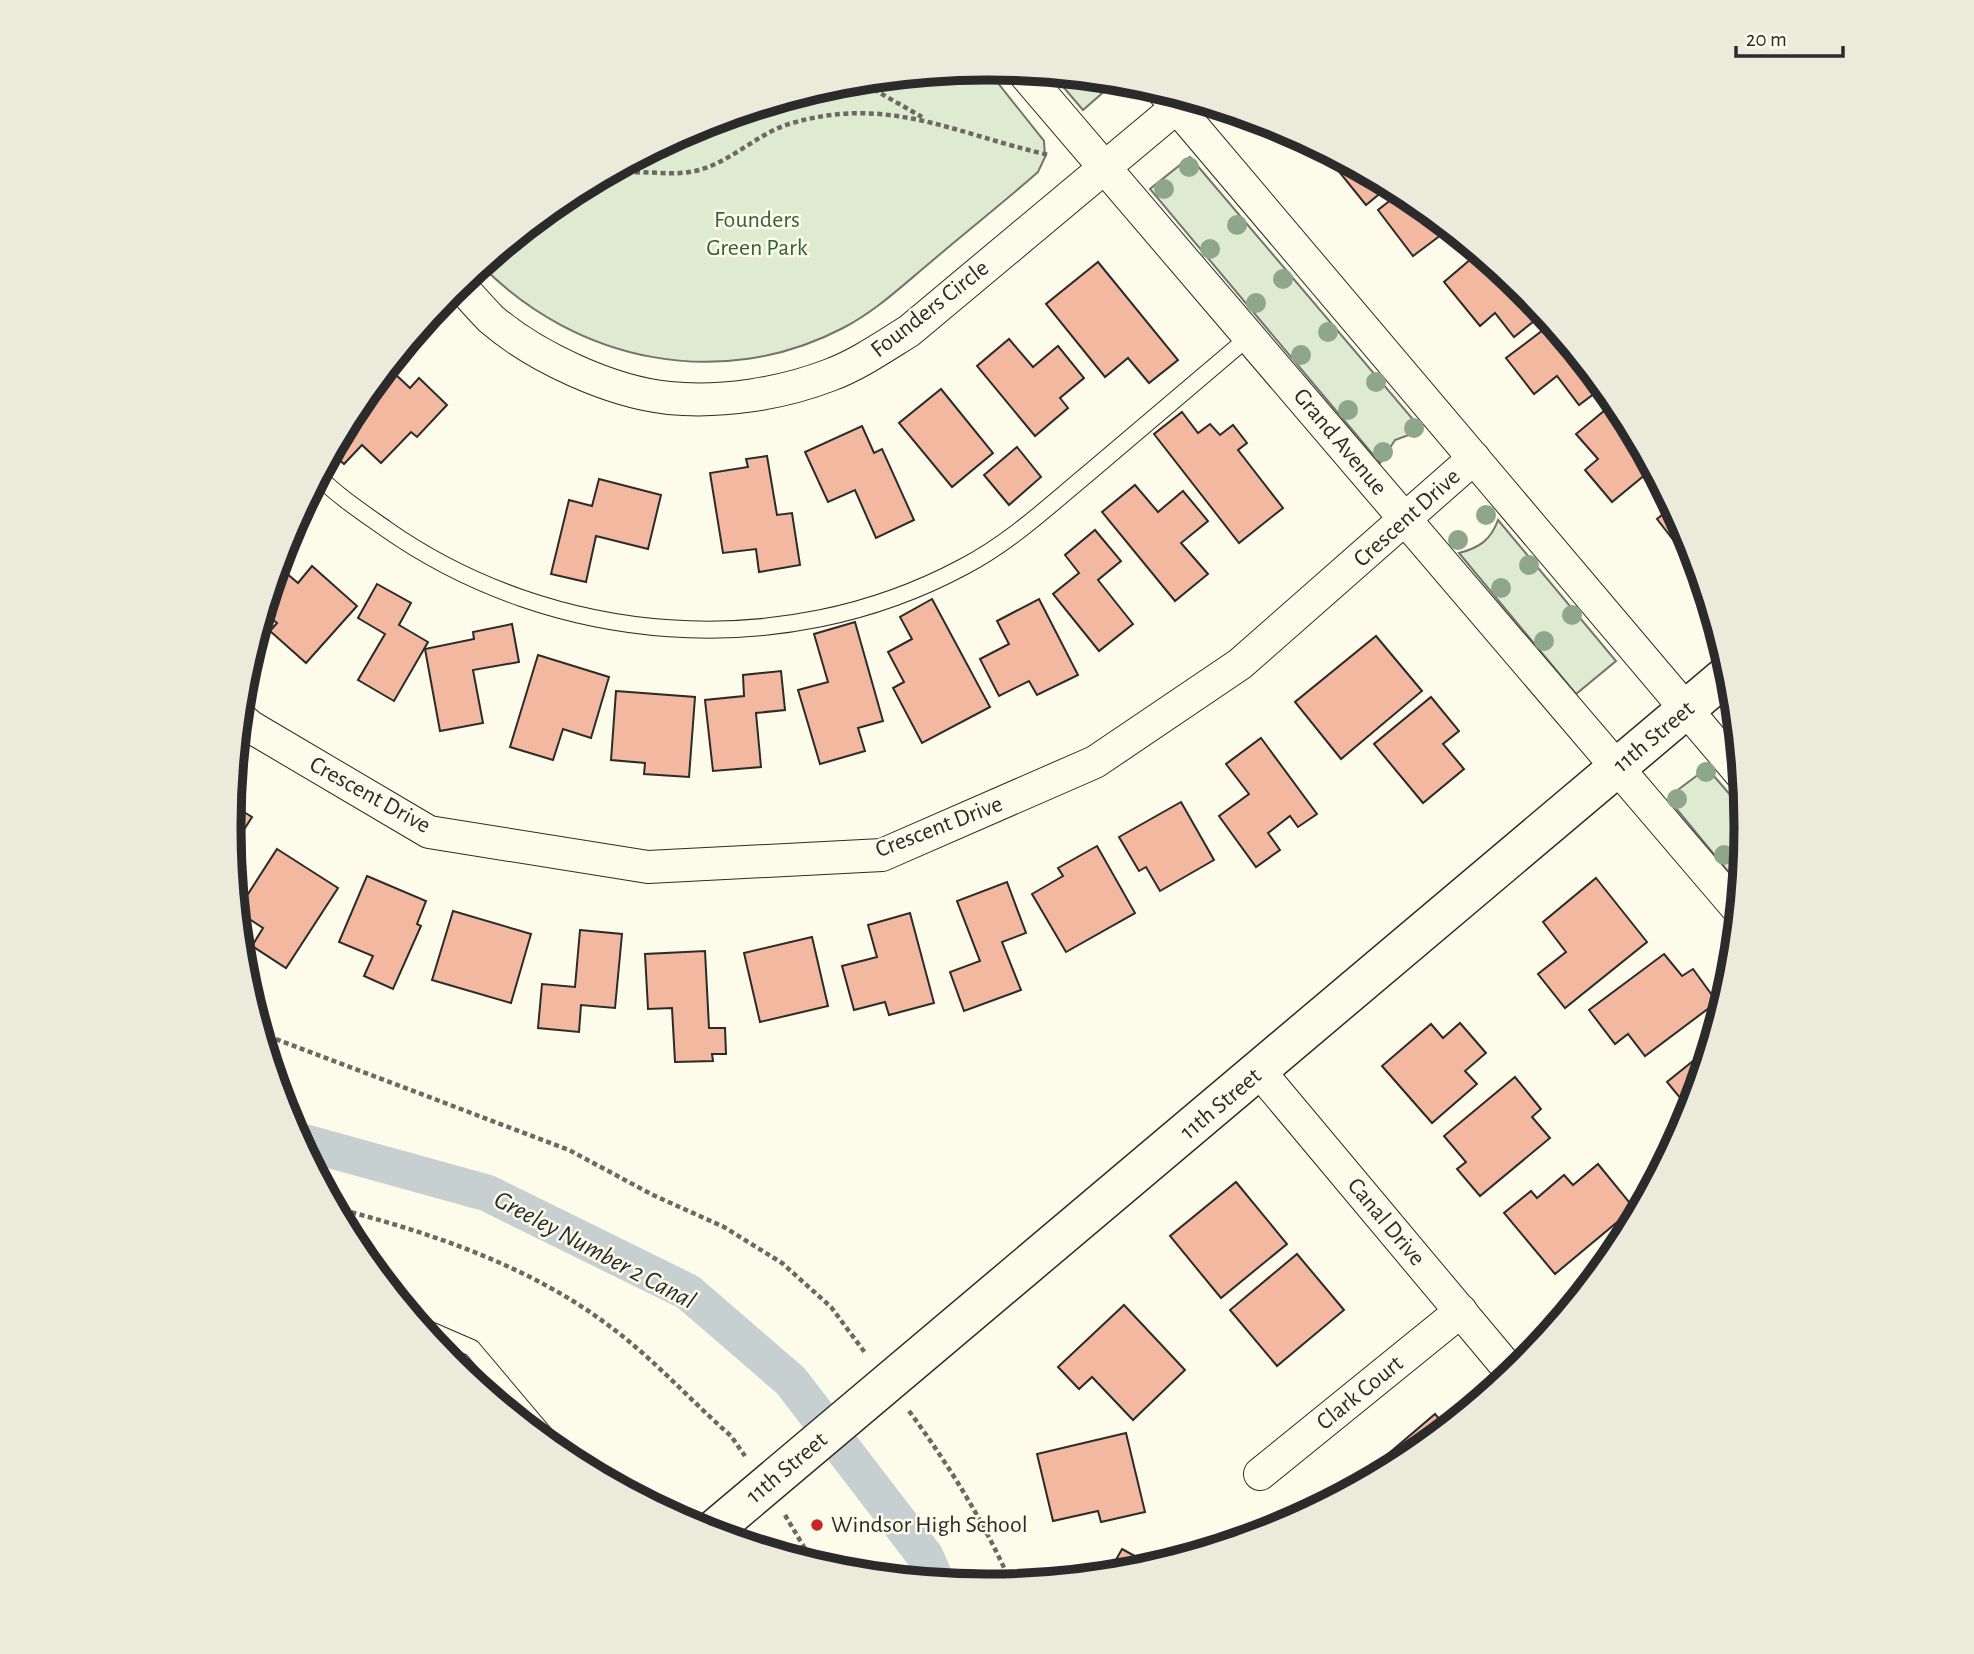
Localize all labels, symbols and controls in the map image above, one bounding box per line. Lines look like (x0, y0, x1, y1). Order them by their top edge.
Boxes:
scale bar (1736, 14, 1843, 58)
text: 20 m (1746, 29, 1787, 50)
park label: Founders Green Park (706, 208, 808, 260)
street label: Founders Circle (867, 256, 993, 362)
street label: Grand Avenue (1289, 384, 1391, 500)
street label: Crescent Drive (1349, 464, 1465, 572)
street label: 11th Street (1609, 696, 1699, 777)
street label: Crescent Drive (306, 752, 434, 838)
street label: Crescent Drive (872, 792, 1006, 862)
street label: 11th Street (1176, 1063, 1266, 1144)
street label: Canal Drive (1343, 1173, 1429, 1271)
water label: Greeley Number 2 Canal (490, 1186, 700, 1314)
street label: Clark Court (1312, 1351, 1408, 1435)
street label: 11th Street (742, 1427, 832, 1508)
place label: Windsor High School (831, 1513, 1028, 1537)
marker: Windsor High School (809, 1517, 825, 1533)

